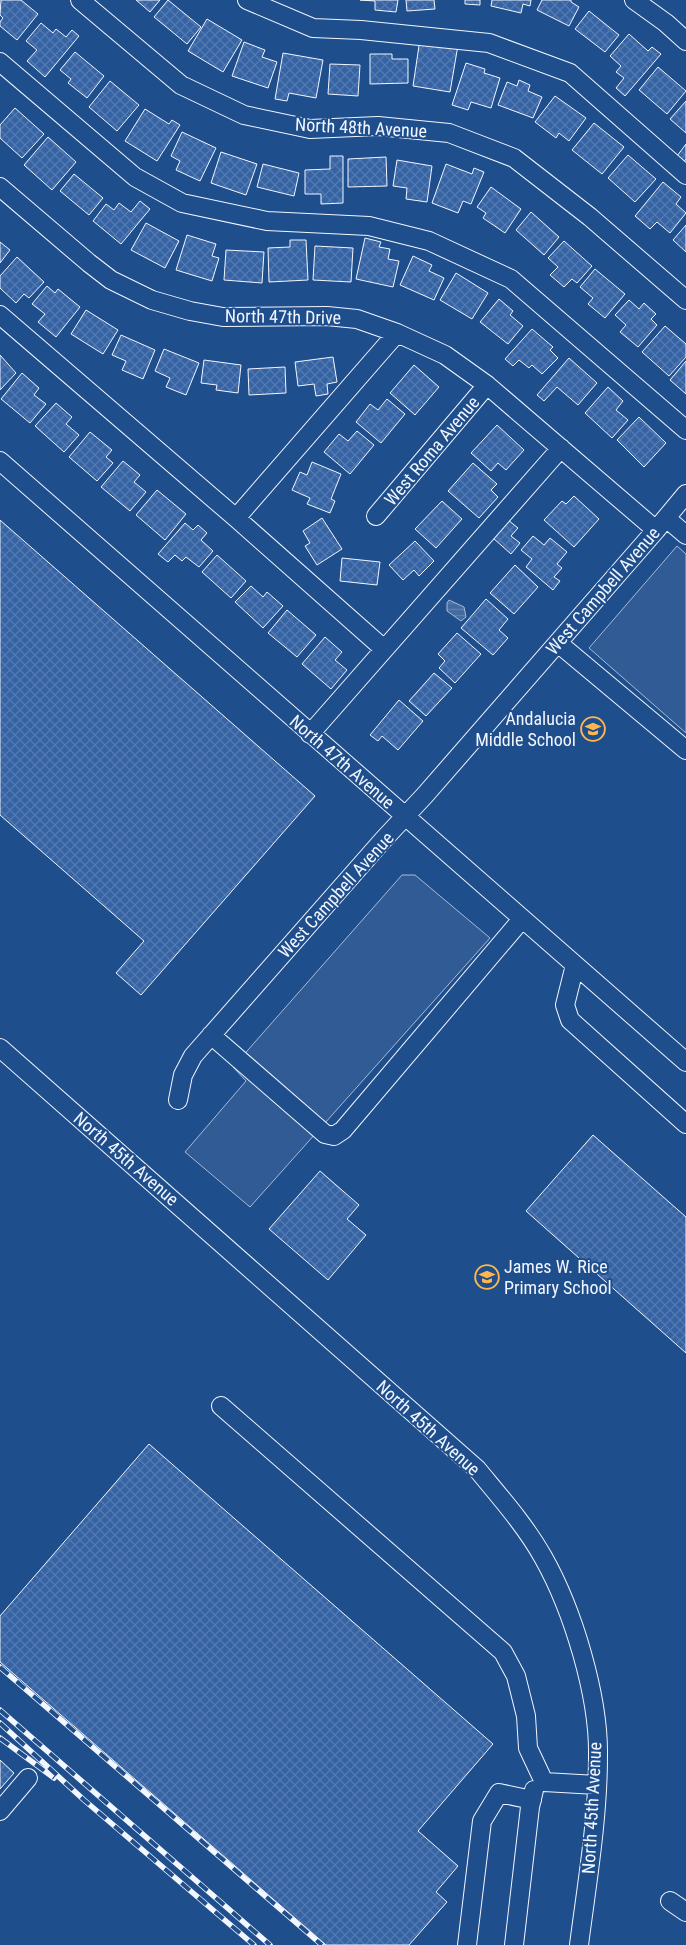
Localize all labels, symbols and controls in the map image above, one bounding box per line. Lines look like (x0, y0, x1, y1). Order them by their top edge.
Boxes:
street label: North 48th Avenue (295, 114, 427, 141)
street label: North 47th Drive (225, 305, 341, 328)
street label: West Roma Avenue (380, 392, 483, 510)
street label: West Campbell Avenue (541, 523, 664, 659)
place label: Andalucia Middle School (475, 708, 576, 750)
street label: North 47th Avenue (286, 710, 399, 813)
school or university icon: Andalucia Middle School (580, 716, 606, 742)
street label: West Campbell Avenue (274, 827, 398, 962)
street label: North 45th Avenue (70, 1107, 183, 1210)
place label: James W. Rice Primary School (504, 1256, 612, 1298)
school or university icon: James W. Rice Primary School (474, 1264, 500, 1290)
street label: North 45th Avenue (372, 1376, 484, 1480)
street label: North 45th Avenue (578, 1742, 605, 1874)

